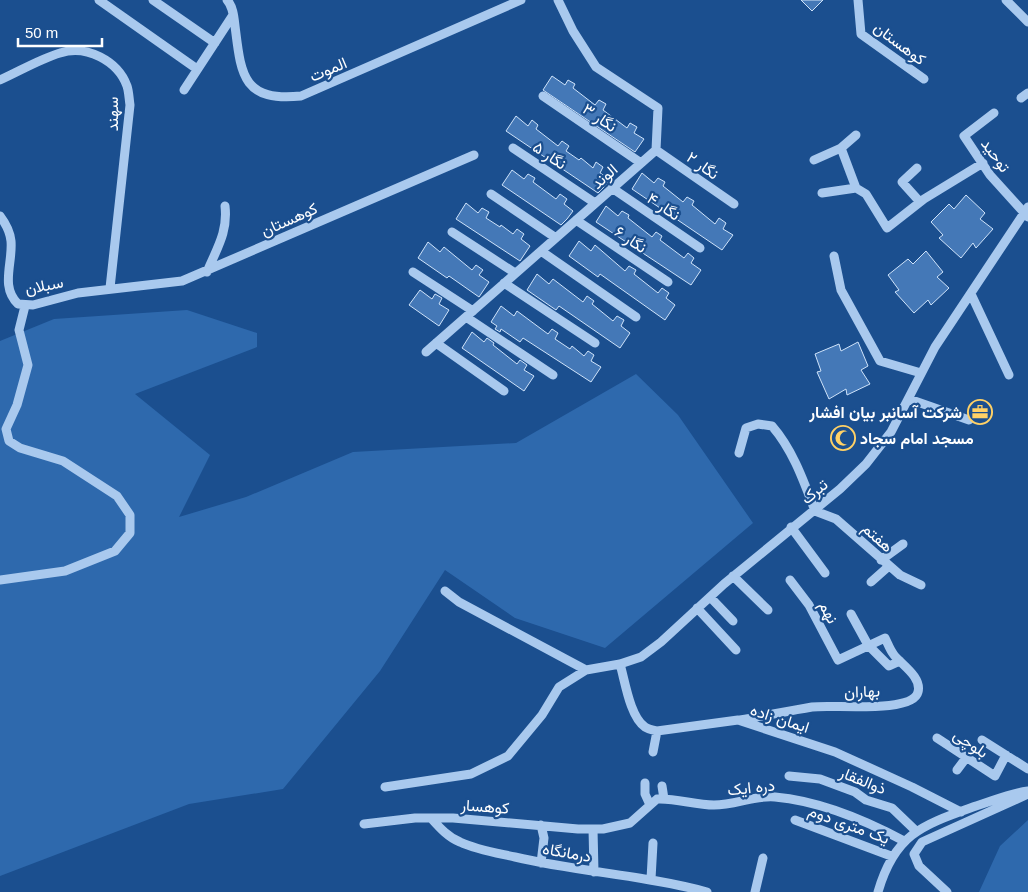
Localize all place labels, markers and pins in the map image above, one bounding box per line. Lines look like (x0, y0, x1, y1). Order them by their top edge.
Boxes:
office icon: شرکت آسانبر بیان افشار (967, 399, 993, 425)
place label: شرکت آسانبر بیان افشار (808, 404, 962, 423)
mosque icon: مسجد امام سجاد (830, 425, 856, 451)
place label: مسجد امام سجاد (860, 430, 974, 449)

